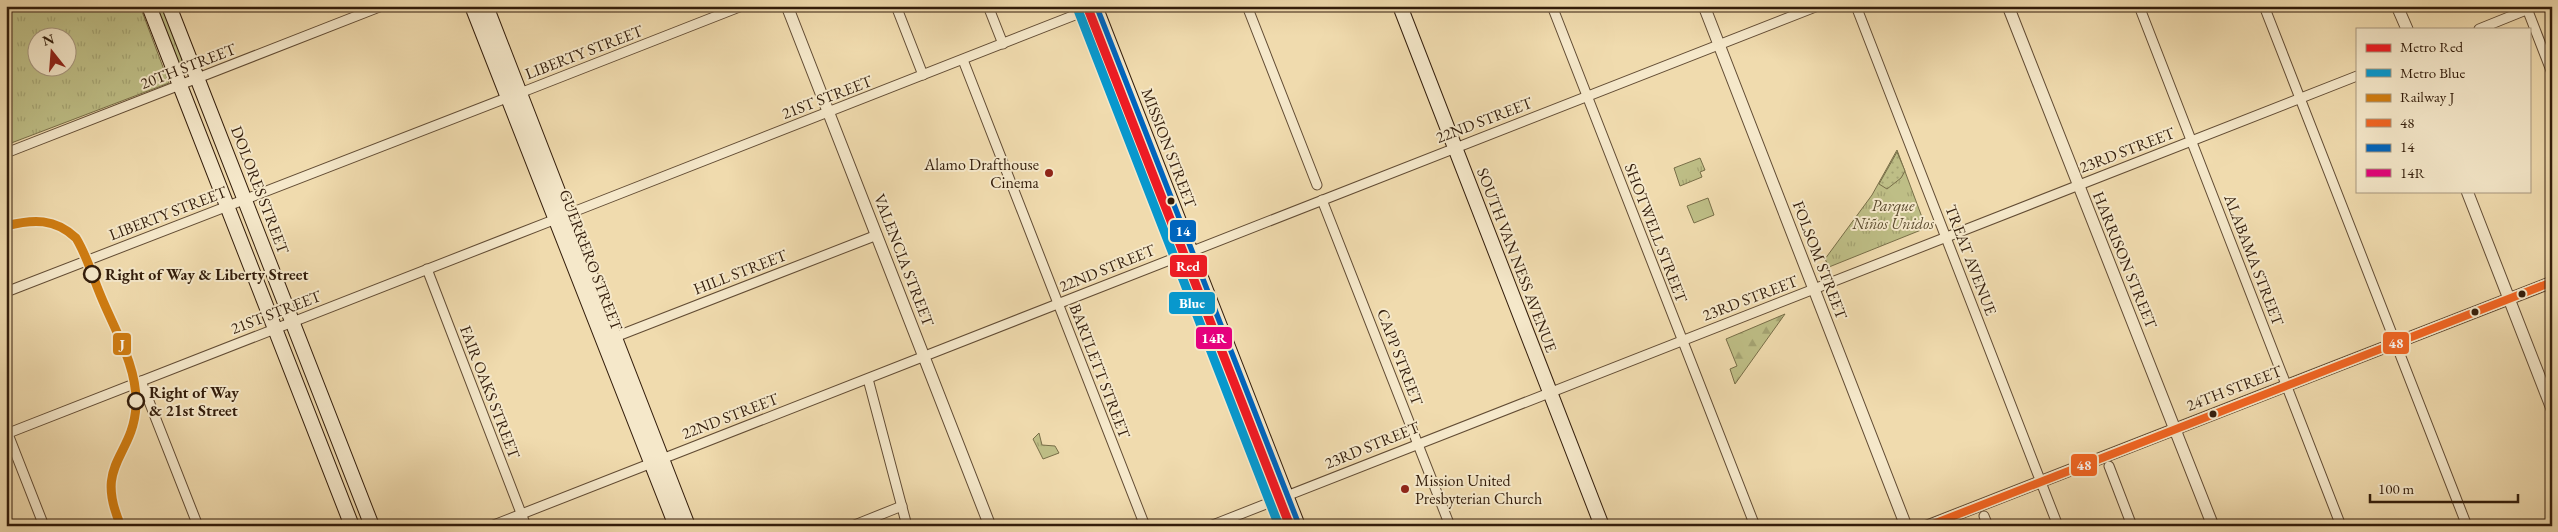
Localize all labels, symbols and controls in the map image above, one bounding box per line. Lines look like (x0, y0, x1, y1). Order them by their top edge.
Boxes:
street label: LIBERTY STREET (522, 20, 646, 84)
north arrow (28, 28, 78, 78)
legend (2356, 28, 2530, 192)
text: N (40, 29, 57, 50)
text: Metro Red (2400, 37, 2464, 56)
street label: 20TH STREET (137, 38, 239, 94)
text: Metro Blue (2400, 63, 2466, 82)
street label: 21ST STREET (779, 70, 875, 124)
street label: MISSION STREET (1137, 85, 1202, 211)
text: Railway J (2400, 87, 2455, 106)
street label: 22ND STREET (1433, 92, 1535, 148)
text: 48 (2400, 113, 2414, 132)
street label: 23RD STREET (2076, 122, 2178, 178)
street label: DOLORES STREET (226, 123, 294, 257)
text: 14 (2400, 137, 2415, 156)
place label: Alamo Drafthouse Cinema (923, 154, 1040, 193)
street label: SHOTWELL STREET (1620, 160, 1692, 306)
text: 14R (2400, 163, 2425, 182)
street label: SOUTH VAN NESS AVENUE (1472, 165, 1562, 355)
marker: Alamo Drafthouse Cinema (1043, 167, 1055, 179)
street label: LIBERTY STREET (106, 181, 230, 245)
street label: GUERRERO STREET (554, 186, 628, 334)
street label: HARRISON STREET (2088, 188, 2162, 332)
street label: ALABAMA STREET (2219, 190, 2289, 329)
street label: VALENCIA STREET (869, 191, 939, 329)
park label: Parque Niños Unidos (1851, 195, 1934, 234)
unlabelled marker (1166, 196, 1176, 206)
street label: FOLSOM STREET (1788, 198, 1852, 323)
street label: TREAT AVENUE (1940, 202, 2002, 318)
line badge: 14 (1169, 219, 1197, 243)
text: 14 (1176, 222, 1191, 240)
street label: 22ND STREET (1056, 239, 1158, 297)
street label: HILL STREET (690, 244, 790, 299)
line badge: Red (1169, 254, 1208, 278)
text: Red (1176, 257, 1200, 275)
place label: Right of Way & Liberty Street (105, 264, 308, 285)
marker: Right of Way & Liberty Street (83, 265, 101, 283)
street label: 23RD STREET (1699, 270, 1801, 326)
street label: 21ST STREET (228, 285, 324, 339)
unlabelled marker (2517, 289, 2527, 299)
line badge: Blue (1168, 291, 1216, 315)
text: Blue (1179, 294, 1205, 312)
street label: BARTLETT STREET (1065, 301, 1135, 441)
street label: CAPP STREET (1372, 306, 1428, 408)
unlabelled marker (2470, 307, 2480, 317)
street label: FAIR OAKS STREET (455, 323, 525, 462)
line badge: 14R (1195, 326, 1233, 350)
text: 14R (1201, 329, 1227, 347)
line badge: 48 (2382, 331, 2410, 355)
line badge: J (112, 332, 132, 356)
text: 48 (2389, 334, 2403, 352)
text: J (117, 335, 125, 353)
street label: 24TH STREET (2183, 360, 2285, 416)
place label: Right of Way & 21st Street (149, 382, 239, 421)
street label: 22ND STREET (679, 388, 781, 444)
marker: Right of Way & 21st Street (127, 392, 145, 410)
unlabelled marker (2208, 409, 2218, 419)
street label: 23RD STREET (1322, 416, 1423, 474)
line badge: 48 (2070, 453, 2098, 477)
text: 48 (2077, 456, 2091, 474)
place label: Mission United Presbyterian Church (1415, 470, 1542, 509)
scale bar (2370, 472, 2518, 504)
text: 100 m (2378, 479, 2415, 498)
marker: Mission United Presbyterian Church (1399, 483, 1411, 495)

